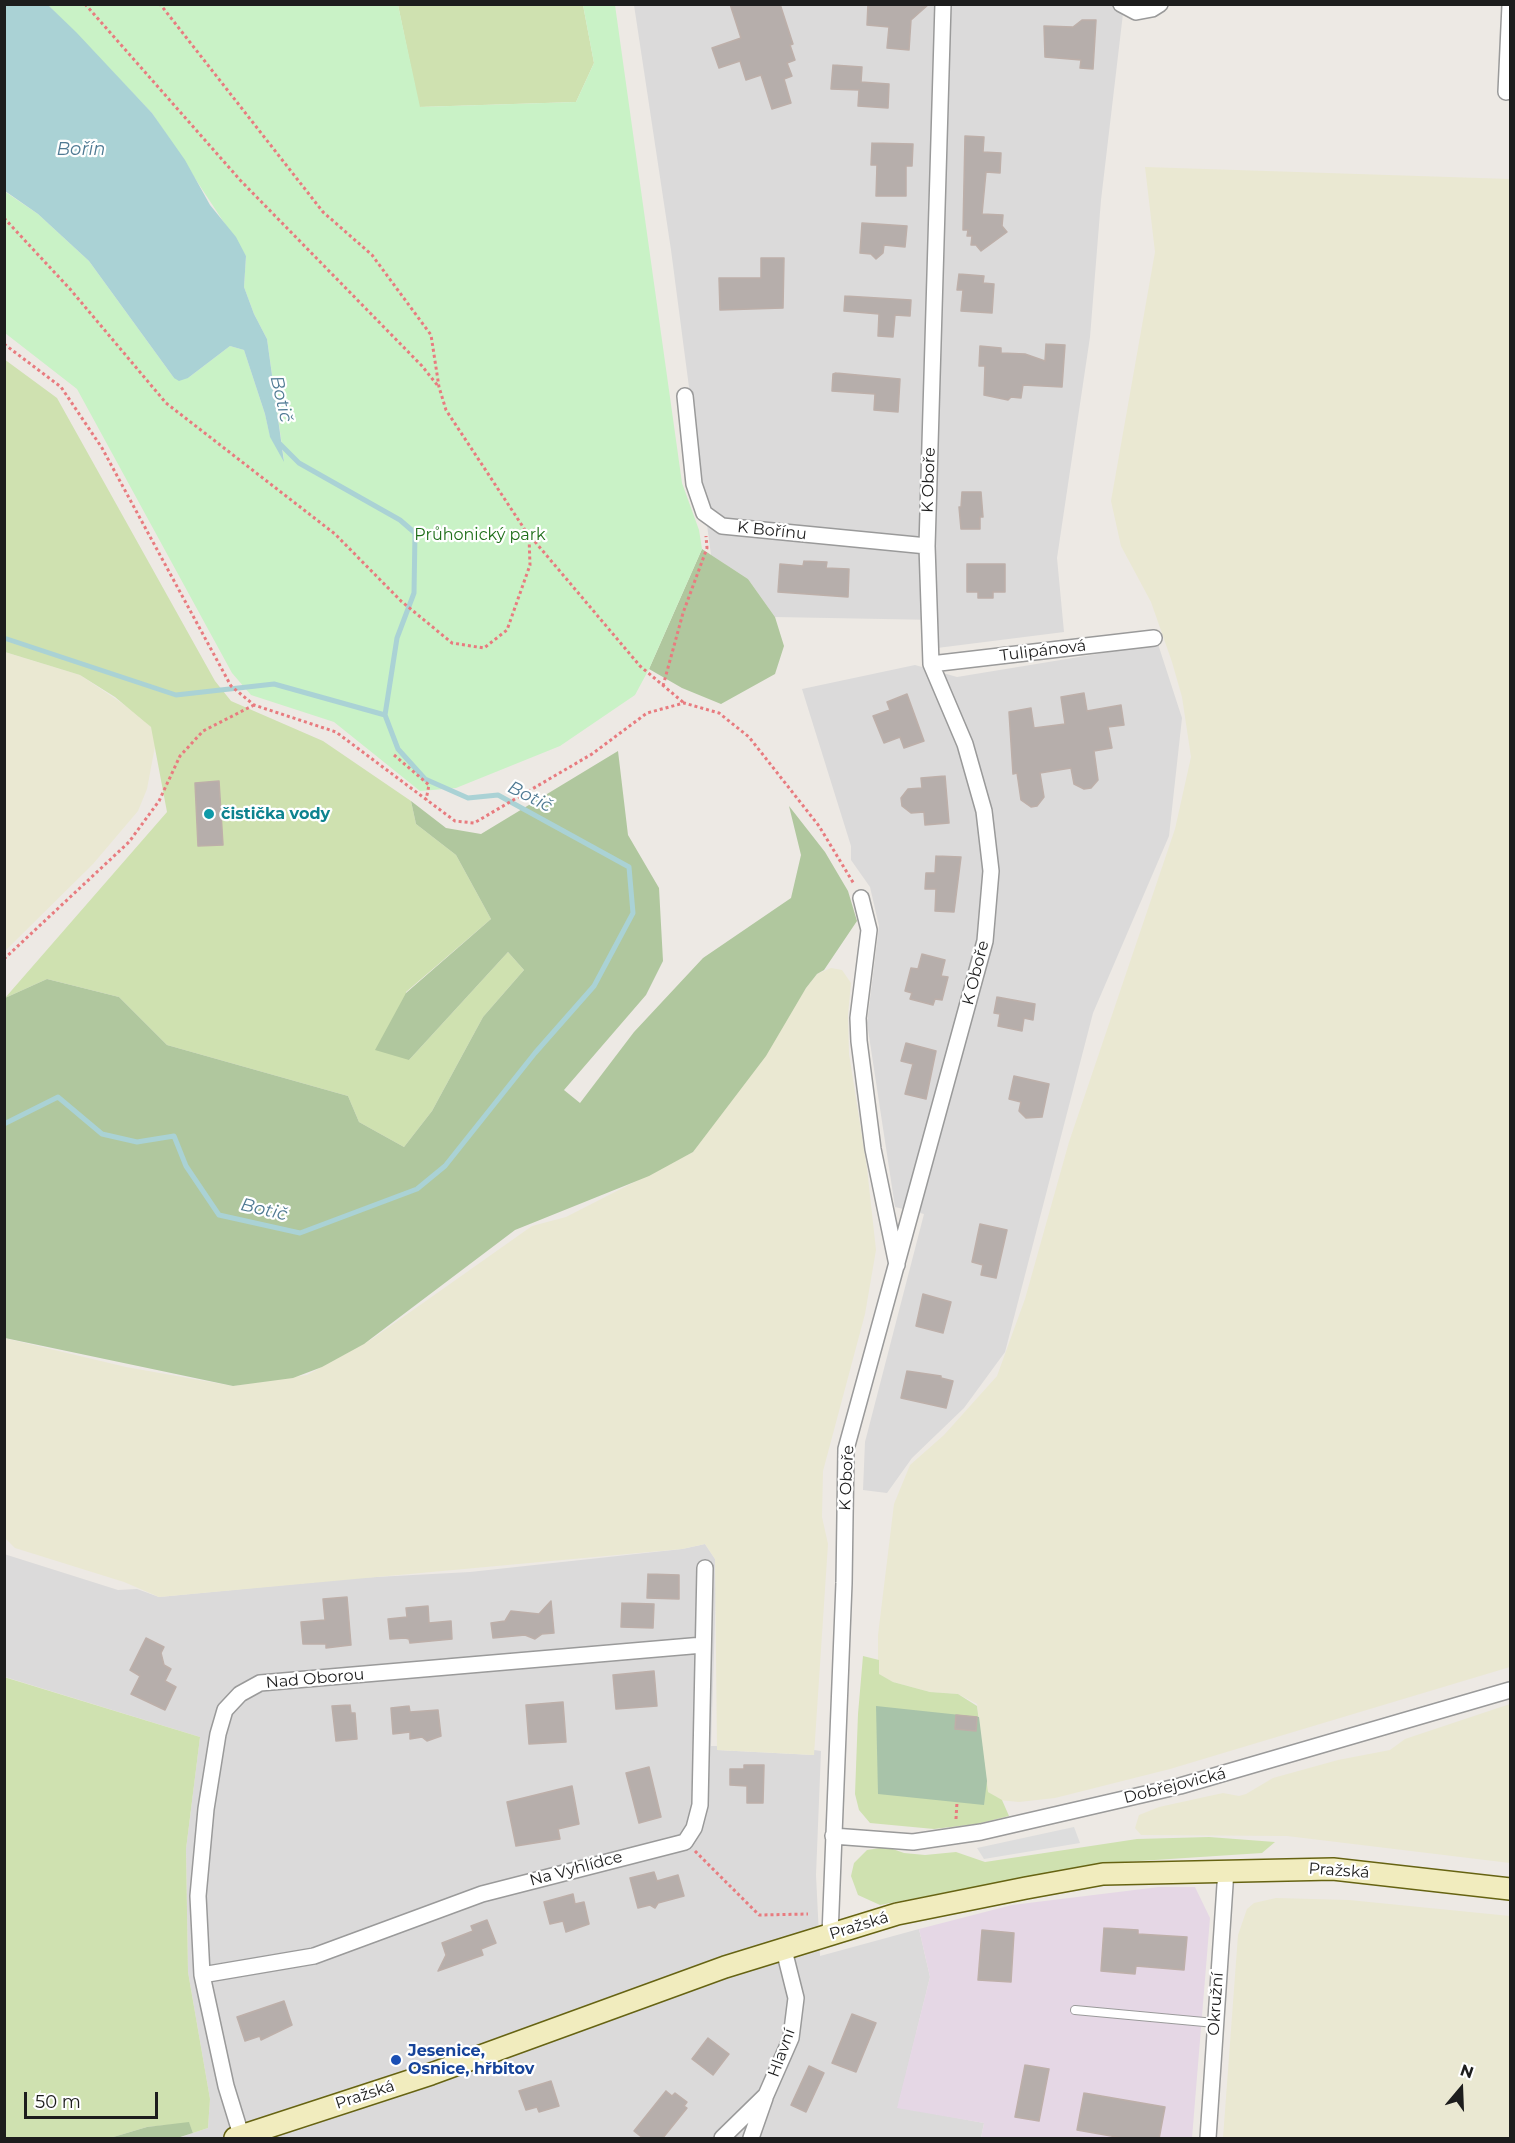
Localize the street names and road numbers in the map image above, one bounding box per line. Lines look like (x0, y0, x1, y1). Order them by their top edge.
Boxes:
street label: K Oboře (918, 447, 940, 513)
street label: K Bořínu (736, 518, 808, 544)
street label: Tulipánová (999, 636, 1087, 666)
street label: K Oboře (959, 939, 993, 1007)
street label: K Oboře (836, 1445, 858, 1511)
street label: Nad Oborou (265, 1665, 365, 1693)
street label: Dobřejovická (1122, 1764, 1228, 1808)
street label: Na Vyhlídce (527, 1847, 625, 1891)
street label: Pražská (1308, 1859, 1370, 1883)
street label: Pražská (827, 1908, 891, 1944)
street label: Okružní (1204, 1972, 1228, 2036)
street label: Hlavní (764, 2026, 800, 2080)
street label: Pražská (333, 2076, 397, 2114)

